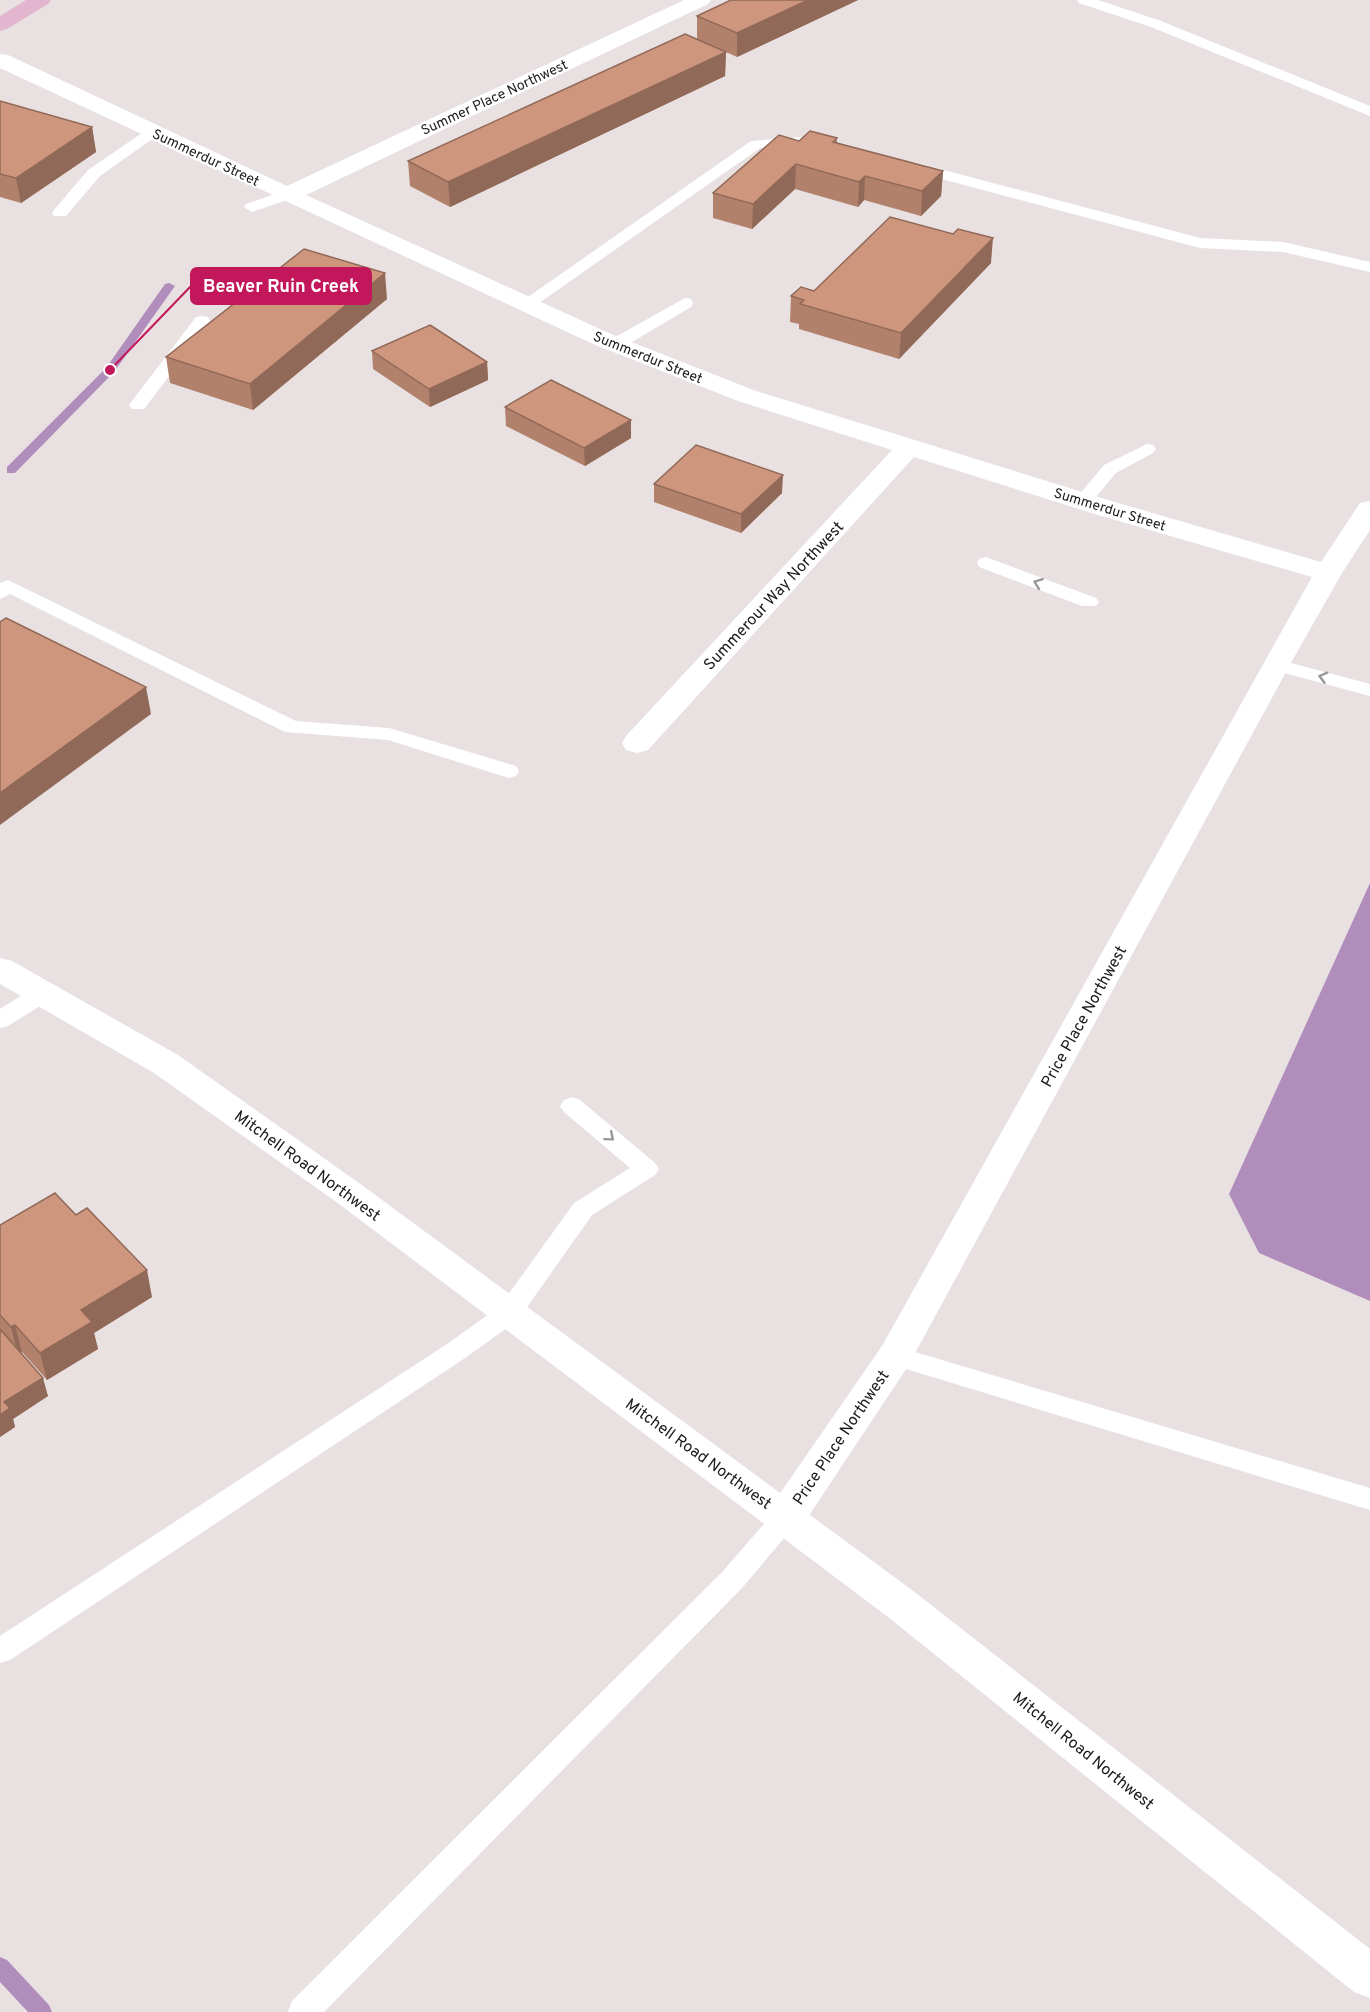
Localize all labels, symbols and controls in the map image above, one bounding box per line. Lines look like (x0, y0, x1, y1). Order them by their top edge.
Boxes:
street label: Summer Place Northwest (419, 57, 571, 140)
street label: Summerdur Street (149, 126, 262, 191)
callout: Beaver Ruin Creek (191, 268, 371, 304)
text: Beaver Ruin Creek (203, 276, 359, 299)
street label: Summerdur Street (590, 329, 705, 388)
street label: Summerdur Street (1051, 485, 1168, 536)
street label: Summerour Way Northwest (700, 518, 849, 675)
one-way arrow (1033, 578, 1044, 590)
one-way arrow (1318, 672, 1328, 685)
street label: Price Place Northwest (1038, 943, 1132, 1091)
street label: Mitchell Road Northwest (230, 1107, 384, 1226)
one-way arrow (603, 1130, 614, 1141)
street label: Price Place Northwest (789, 1367, 894, 1509)
street label: Mitchell Road Northwest (621, 1395, 775, 1514)
street label: Mitchell Road Northwest (1008, 1688, 1157, 1815)

